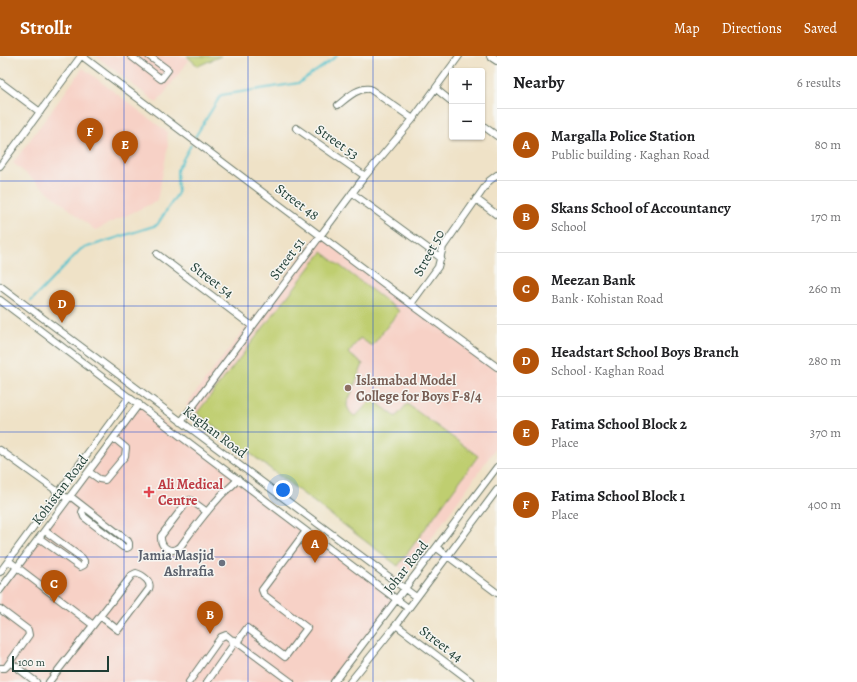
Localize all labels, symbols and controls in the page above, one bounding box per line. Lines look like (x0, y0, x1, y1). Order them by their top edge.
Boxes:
text: Strollr (20, 15, 72, 41)
text: Map (674, 19, 700, 38)
text: Directions (722, 19, 782, 38)
text: Saved (804, 19, 837, 38)
map controls (449, 68, 485, 140)
button: + (449, 68, 485, 104)
text: Nearby (513, 71, 564, 94)
text: 6 results (797, 74, 841, 91)
button: − (449, 104, 485, 140)
pin: F (77, 118, 103, 151)
street label: Street 53 (311, 120, 363, 164)
text: Margalla Police Station (551, 126, 695, 146)
pin: E (112, 131, 138, 164)
text: A (522, 136, 530, 153)
text: 80 m (814, 136, 841, 153)
text: Public building · Kaghan Road (551, 146, 710, 163)
street label: Street 48 (271, 179, 323, 225)
text: Skans School of Accountancy (551, 198, 731, 218)
text: B (522, 208, 530, 225)
text: 170 m (811, 208, 841, 225)
text: School (551, 218, 586, 235)
street label: Street 50 (409, 226, 449, 280)
street label: Street 51 (265, 234, 309, 284)
street label: Street 54 (186, 257, 238, 303)
text: Meezan Bank (551, 270, 635, 290)
text: C (522, 280, 530, 297)
text: 260 m (808, 280, 841, 297)
pin: D (49, 290, 75, 323)
text: Bank · Kohistan Road (551, 290, 663, 307)
text: Headstart School Boys Branch (551, 342, 739, 362)
text: D (521, 352, 531, 369)
text: 280 m (808, 352, 841, 369)
text: School · Kaghan Road (551, 362, 664, 379)
place label: Islamabad Model College for Boys F-8/4 (356, 371, 482, 406)
marker: Islamabad Model College for Boys F-8/4 (343, 383, 353, 393)
street label: Kaghan Road (179, 402, 251, 463)
text: Fatima School Block 2 (551, 414, 687, 434)
text: E (522, 424, 530, 441)
text: 370 m (810, 424, 841, 441)
text: Place (551, 434, 579, 451)
street label: Kohistan Road (27, 451, 93, 529)
place label: Ali Medical Centre (157, 475, 223, 510)
your location (273, 480, 293, 500)
marker: Ali Medical Centre (143, 486, 155, 498)
text: Fatima School Block 1 (551, 486, 685, 506)
text: F (523, 496, 529, 513)
text: 400 m (808, 496, 841, 513)
text: Place (551, 506, 579, 523)
pin: A (302, 530, 328, 563)
street label: Johar Road (379, 536, 433, 597)
place label: Jamia Masjid Ashrafia (138, 546, 214, 581)
marker: Jamia Masjid Ashrafia (217, 558, 227, 568)
pin: C (41, 570, 67, 603)
pin: B (197, 601, 223, 634)
street label: Street 44 (415, 621, 467, 667)
scale bar (12, 654, 109, 673)
text: 100 m (18, 655, 45, 670)

